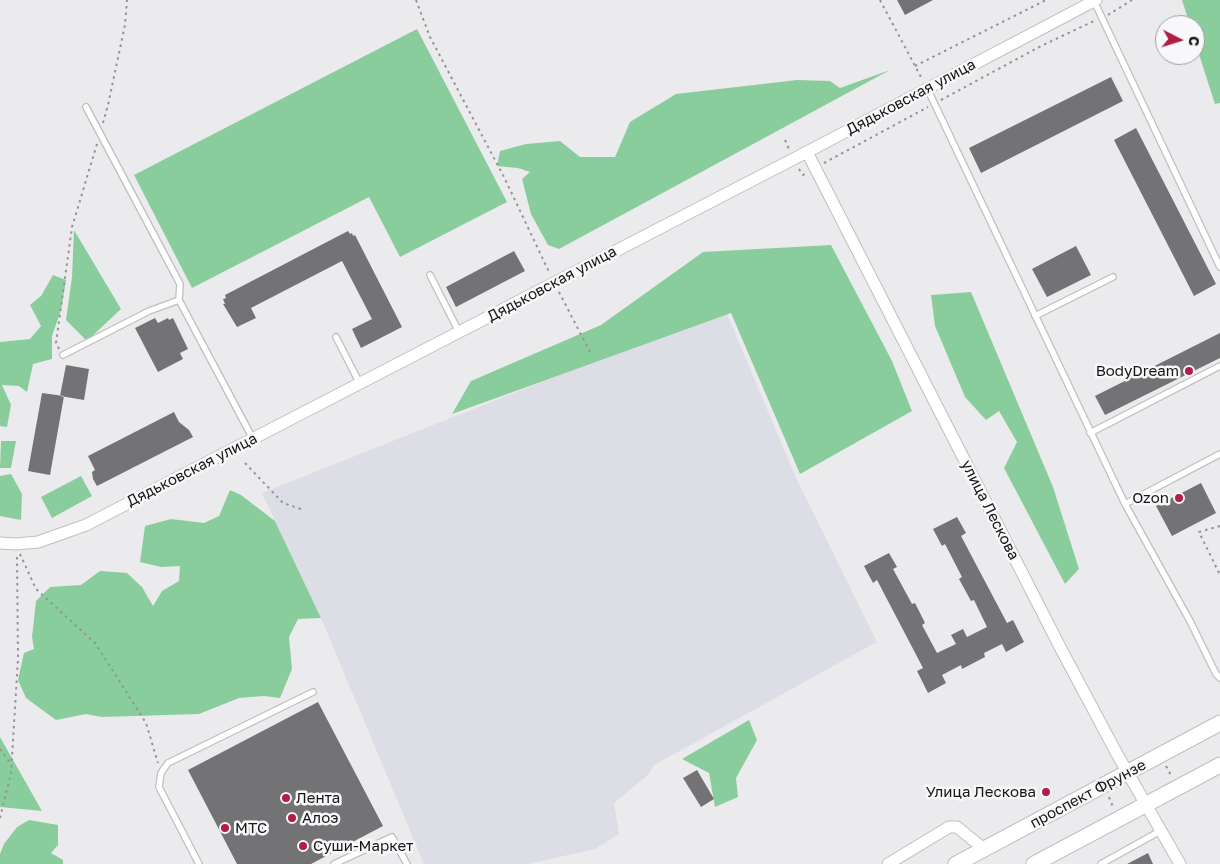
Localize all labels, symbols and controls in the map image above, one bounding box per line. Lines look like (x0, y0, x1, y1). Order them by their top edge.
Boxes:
north arrow (1155, 15, 1205, 65)
text: С (1186, 36, 1203, 47)
street label: Дядьковская улица (843, 55, 979, 139)
street label: Дядьковская улица (484, 242, 620, 326)
place label: BodyDream (1096, 362, 1179, 380)
marker: BodyDream (1183, 365, 1195, 377)
street label: Дядьковская улица (124, 429, 260, 511)
street label: улица Лескова (957, 457, 1023, 563)
place label: Ozon (1132, 489, 1169, 507)
marker: Ozon (1173, 492, 1185, 504)
street label: проспект Фрунзе (1027, 756, 1149, 832)
place label: Улица Лескова (926, 783, 1036, 801)
marker: Улица Лескова (1040, 786, 1052, 798)
place label: Лента (296, 789, 340, 807)
marker: Лента (280, 792, 292, 804)
place label: Алоэ (302, 809, 338, 827)
marker: Алоэ (286, 812, 298, 824)
place label: МТС (235, 819, 267, 837)
marker: МТС (219, 822, 231, 834)
place label: Суши-Маркет (313, 837, 413, 855)
marker: Суши-Маркет (297, 840, 309, 852)

